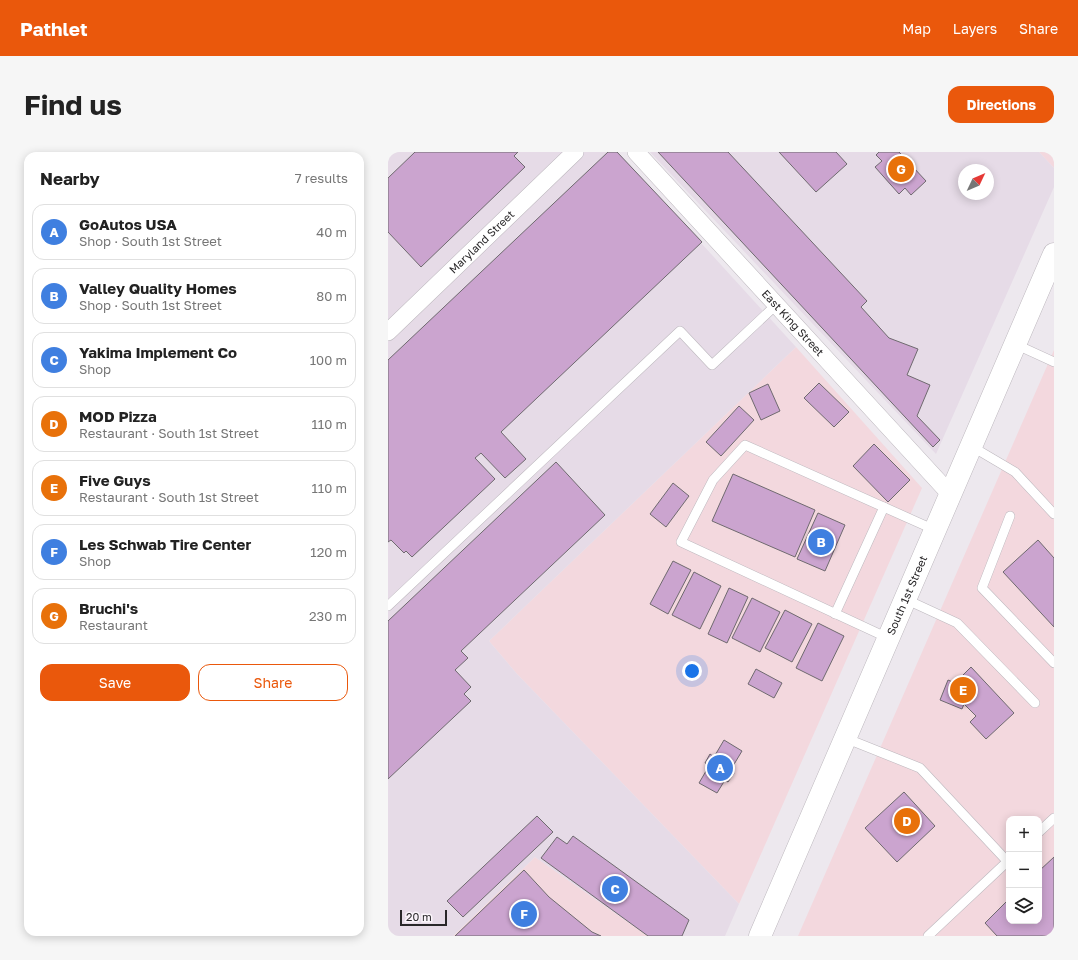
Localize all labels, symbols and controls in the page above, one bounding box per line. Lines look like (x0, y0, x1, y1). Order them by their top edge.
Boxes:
text: Pathlet (20, 17, 88, 40)
text: Map (902, 20, 931, 37)
text: Layers (953, 20, 997, 37)
text: Share (1019, 20, 1058, 37)
button: Directions (948, 86, 1054, 123)
text: Find us (24, 88, 122, 121)
pin: G (888, 154, 914, 184)
north arrow (958, 164, 994, 200)
text: Nearby (40, 168, 100, 189)
text: 7 results (295, 170, 348, 186)
street label: Maryland Street (446, 207, 516, 276)
text: GoAutos USA (79, 215, 177, 233)
text: A (49, 224, 59, 240)
text: 40 m (316, 224, 347, 240)
text: Shop · South 1st Street (79, 233, 222, 249)
text: Valley Quality Homes (79, 279, 237, 297)
street label: East King Street (760, 287, 827, 358)
text: B (49, 288, 59, 304)
text: 80 m (316, 288, 347, 304)
text: Shop · South 1st Street (79, 297, 222, 313)
text: Yakima Implement Co (79, 343, 237, 361)
text: C (49, 352, 59, 368)
text: 100 m (310, 352, 347, 368)
text: Shop (79, 361, 111, 377)
text: MOD Pizza (79, 407, 157, 425)
text: D (49, 416, 59, 432)
text: 110 m (312, 416, 347, 432)
text: Restaurant · South 1st Street (79, 425, 259, 441)
text: Five Guys (79, 471, 151, 489)
text: E (50, 480, 58, 496)
text: 110 m (312, 480, 347, 496)
text: Restaurant · South 1st Street (79, 489, 259, 505)
pin: B (808, 527, 834, 557)
text: Les Schwab Tire Center (79, 535, 251, 553)
text: F (50, 544, 58, 560)
text: 120 m (310, 544, 347, 560)
text: Shop (79, 553, 111, 569)
street label: South 1st Street (884, 553, 929, 637)
text: Bruchi's (79, 599, 138, 617)
text: G (49, 608, 59, 624)
text: 230 m (309, 608, 347, 624)
text: Restaurant (79, 617, 148, 633)
your location (682, 661, 702, 681)
button: Save (40, 664, 190, 701)
button: Share (198, 664, 348, 701)
pin: E (950, 675, 976, 705)
pin: A (707, 753, 733, 783)
pin: D (894, 806, 920, 836)
map controls (1006, 816, 1042, 924)
button: + (1006, 816, 1042, 852)
button: − (1006, 852, 1042, 888)
pin: C (602, 874, 628, 904)
button: layers (1006, 888, 1042, 924)
pin: F (511, 899, 537, 929)
scale bar (400, 908, 447, 927)
text: 20 m (406, 910, 432, 923)

